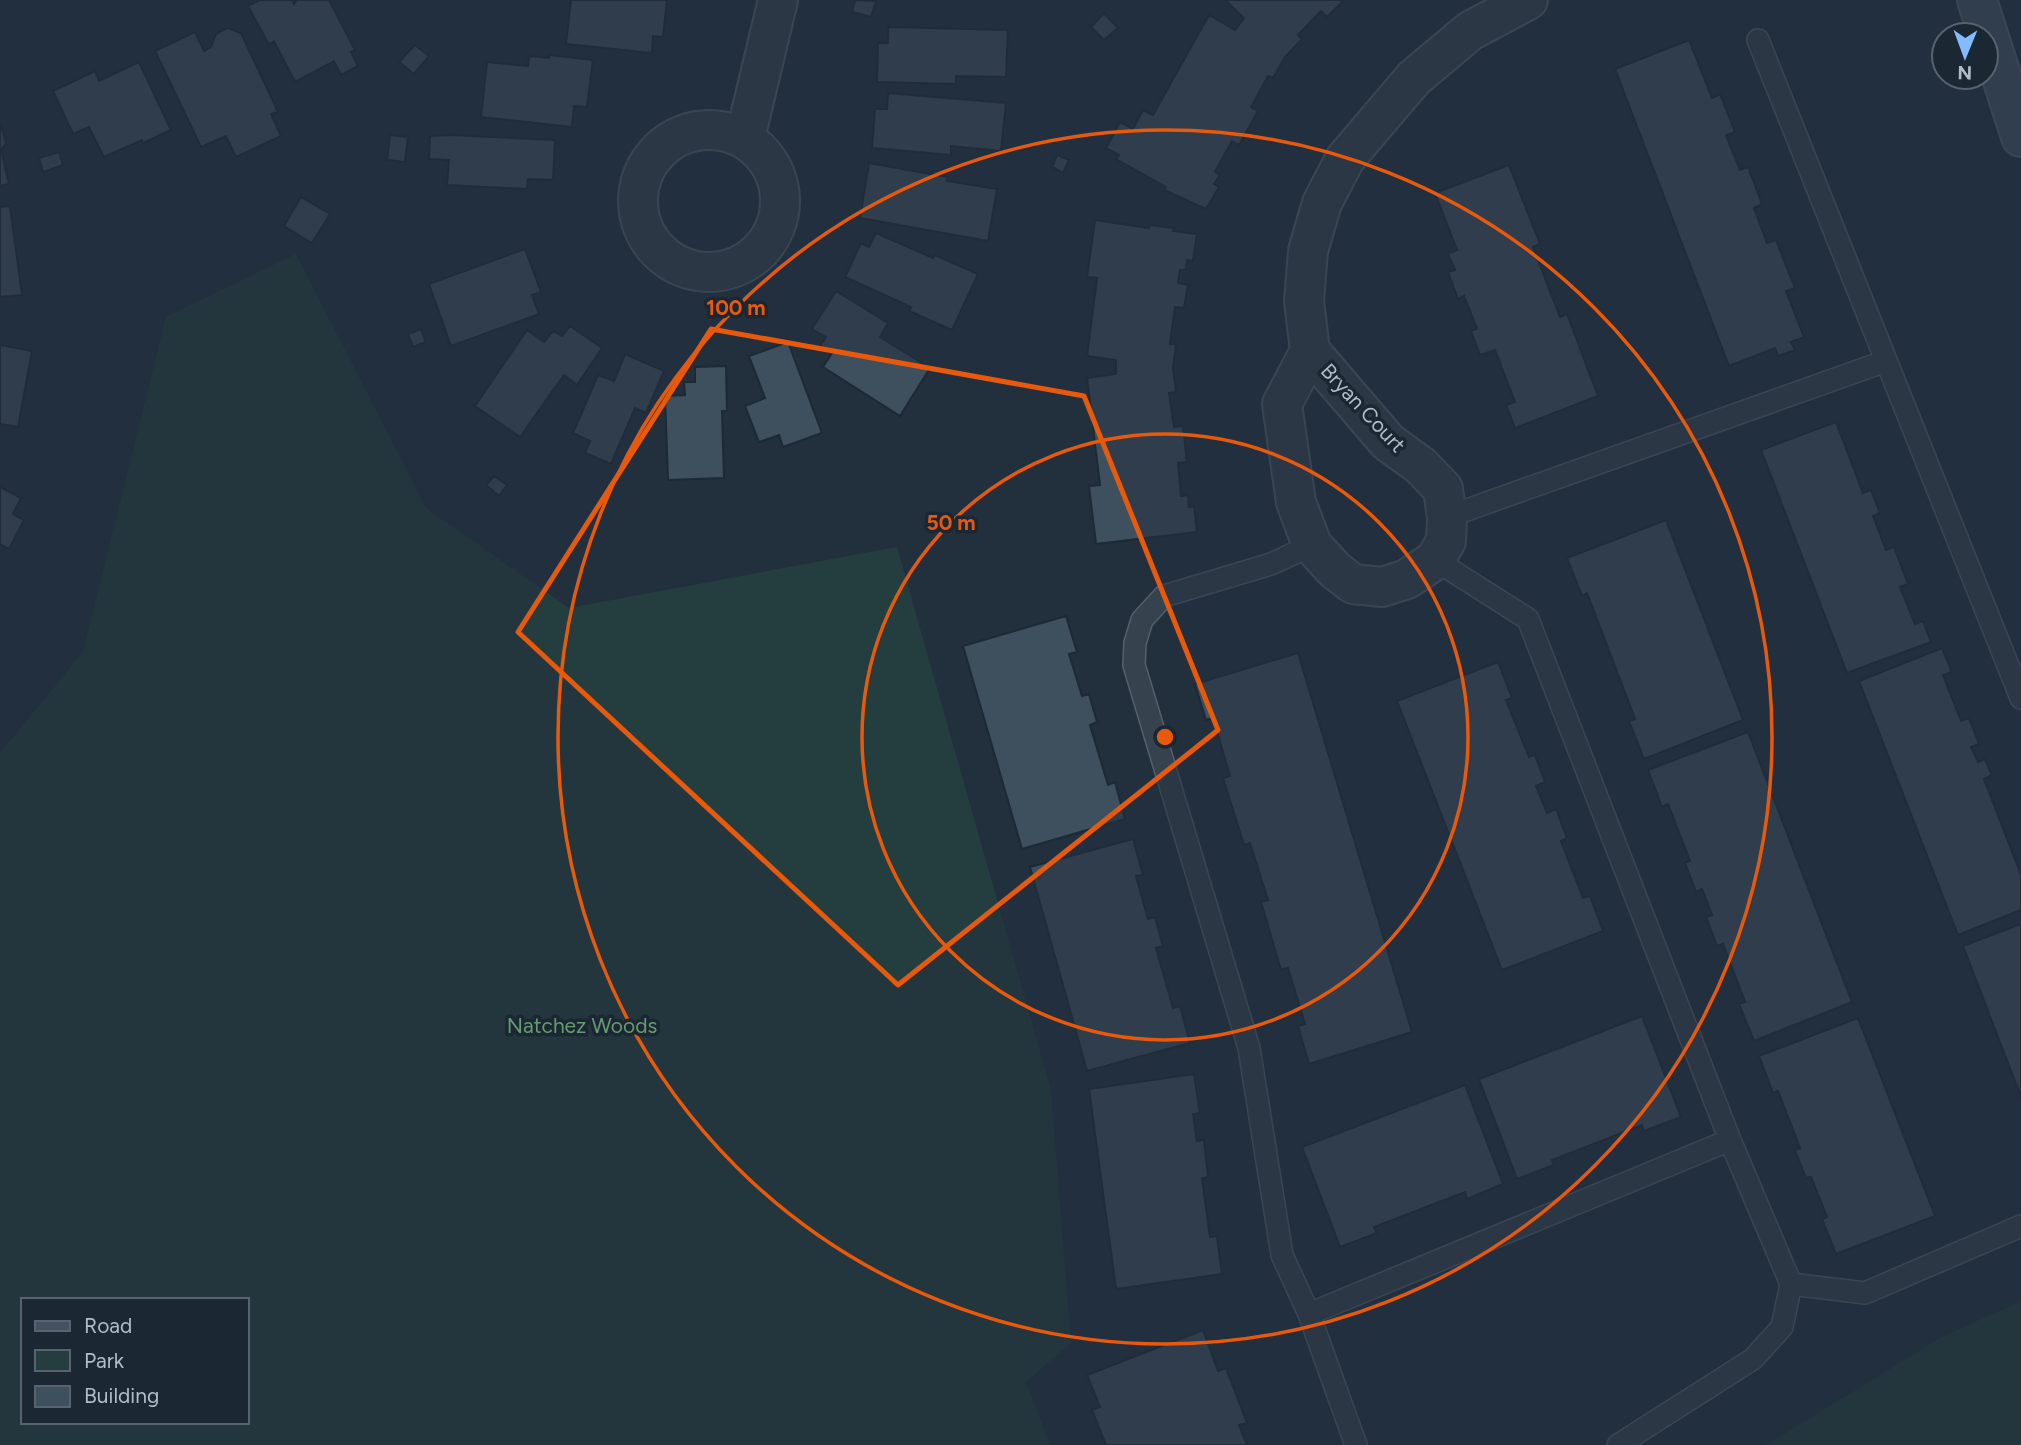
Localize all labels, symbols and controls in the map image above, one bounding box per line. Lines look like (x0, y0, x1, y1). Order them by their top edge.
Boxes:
north arrow (1930, 21, 2000, 91)
text: N (1957, 61, 1972, 84)
text: 100 m (706, 295, 766, 320)
street label: Bryan Court (1316, 358, 1411, 457)
text: 50 m (926, 510, 976, 535)
centre of rings (1153, 725, 1177, 749)
park label: Natchez Woods (507, 1013, 657, 1038)
legend (21, 1298, 248, 1424)
text: Road (84, 1313, 132, 1338)
text: Park (84, 1348, 125, 1373)
text: Building (84, 1383, 159, 1408)

